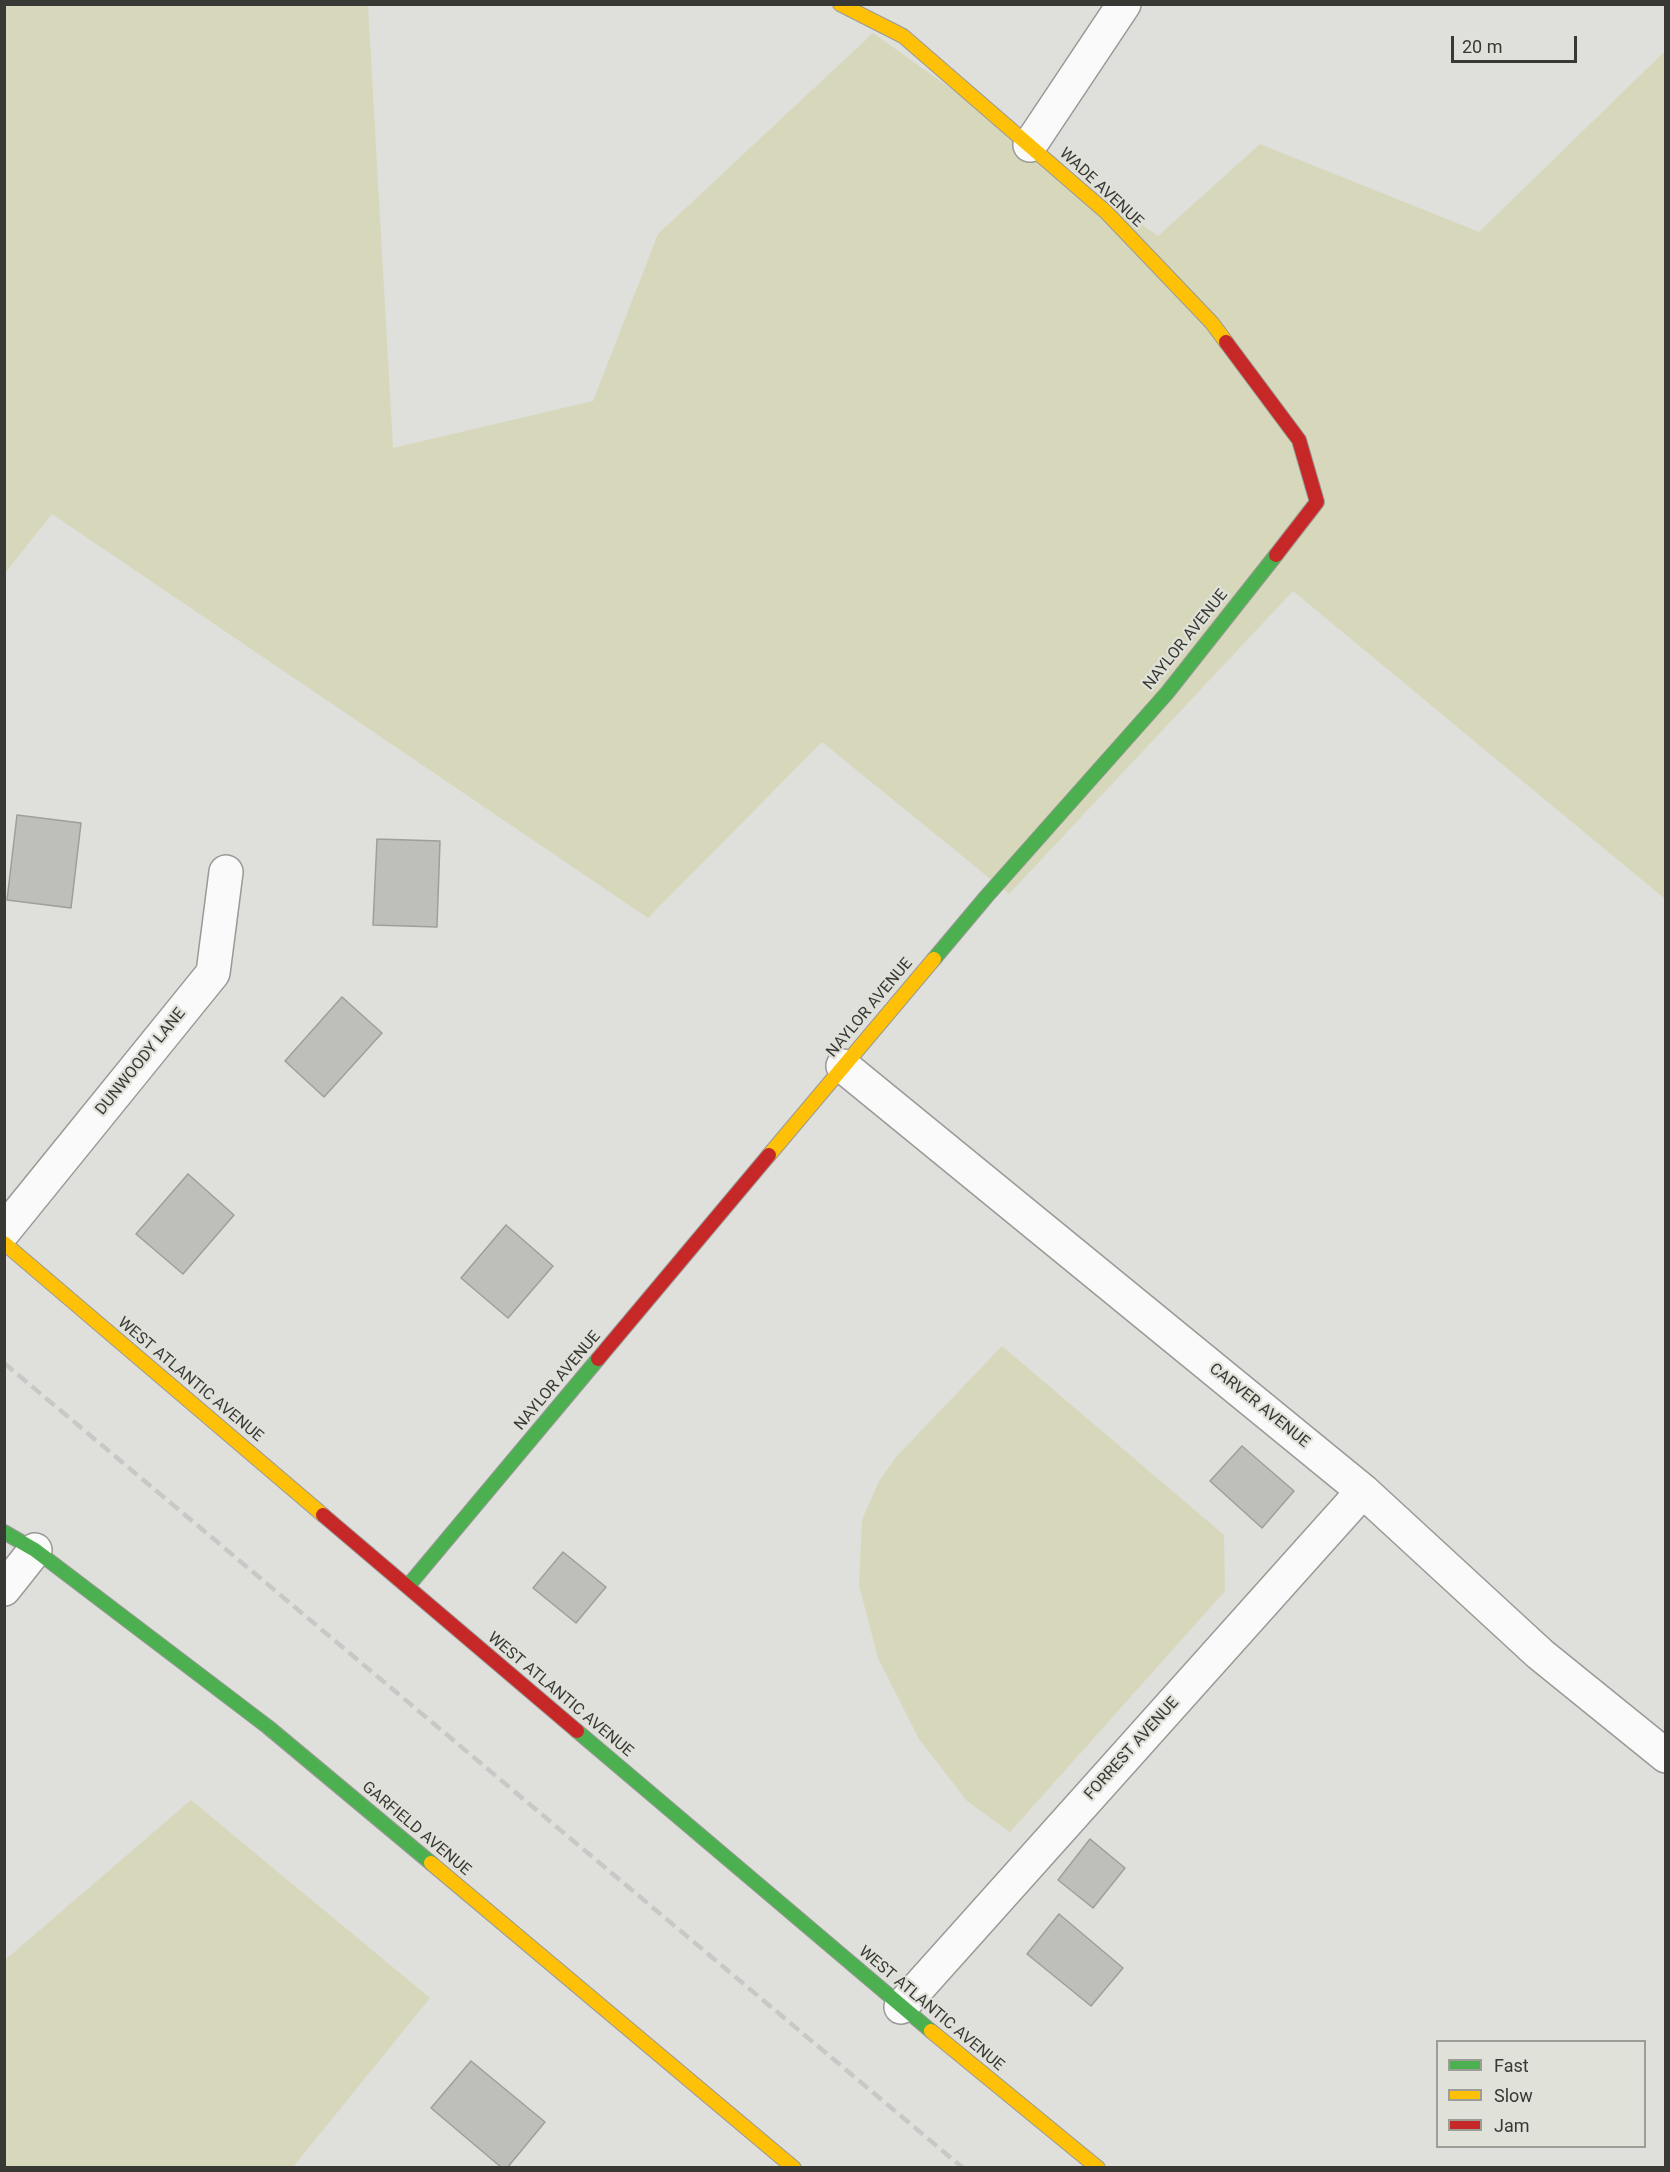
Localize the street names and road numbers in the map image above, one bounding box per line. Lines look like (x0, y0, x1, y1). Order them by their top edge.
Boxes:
street label: WADE AVENUE (1055, 144, 1147, 232)
street label: NAYLOR AVENUE (1140, 586, 1232, 694)
street label: NAYLOR AVENUE (823, 954, 917, 1062)
street label: DUNWOODY LANE (92, 1005, 190, 1119)
street label: WEST ATLANTIC AVENUE (113, 1314, 267, 1446)
street label: NAYLOR AVENUE (511, 1327, 605, 1435)
street label: CARVER AVENUE (1205, 1360, 1313, 1452)
street label: WEST ATLANTIC AVENUE (483, 1629, 637, 1761)
street label: FORREST AVENUE (1081, 1694, 1183, 1804)
street label: GARFIELD AVENUE (358, 1778, 474, 1880)
street label: WEST ATLANTIC AVENUE (854, 1943, 1008, 2075)

